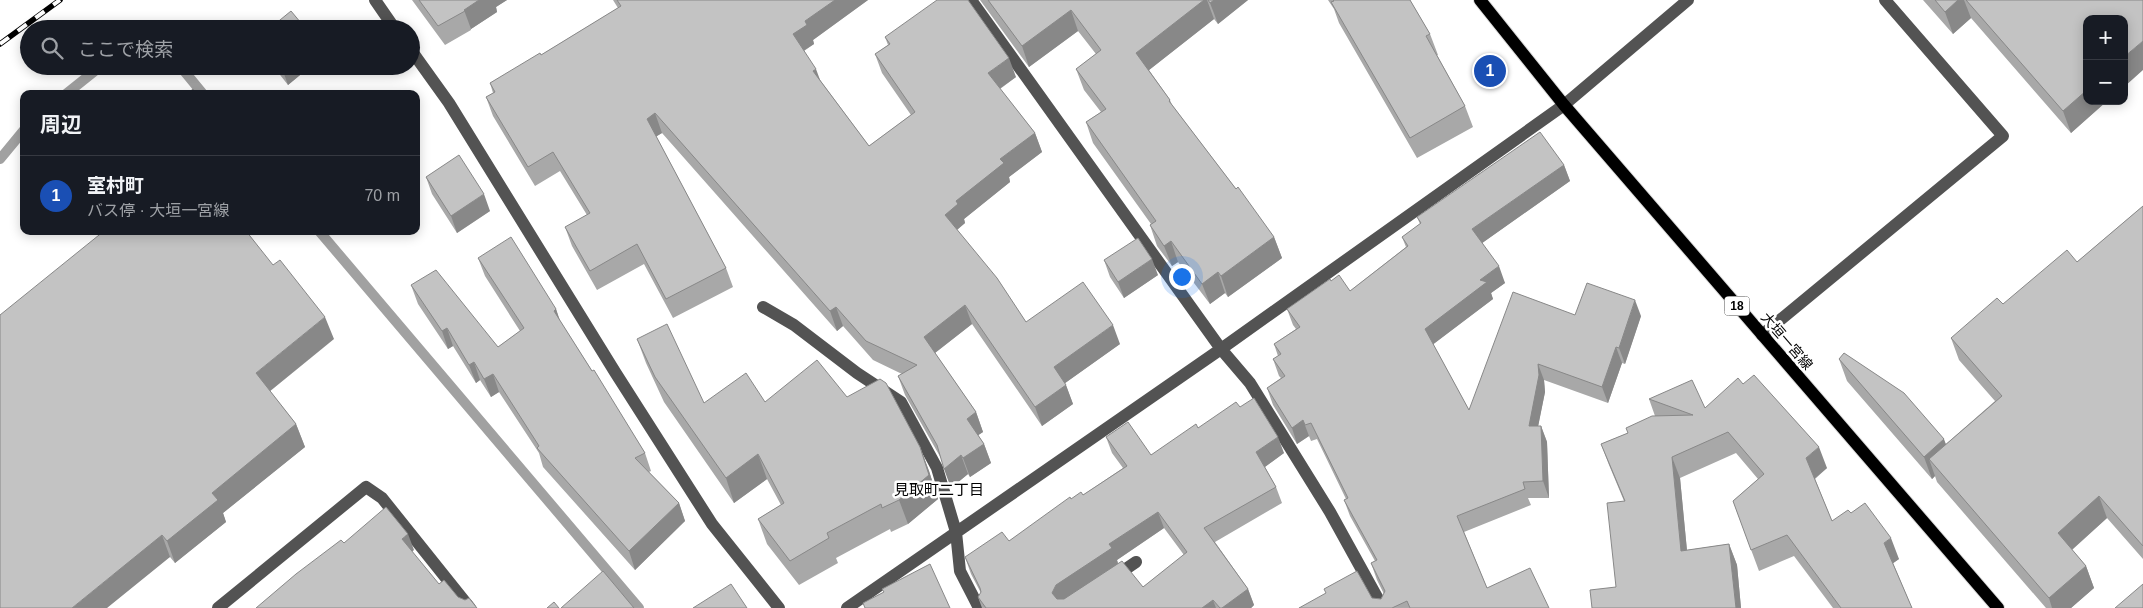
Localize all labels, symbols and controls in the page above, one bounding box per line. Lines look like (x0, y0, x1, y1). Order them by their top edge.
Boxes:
map controls (2083, 15, 2128, 105)
button: + (2083, 15, 2128, 60)
search box (20, 20, 420, 75)
icon: search (38, 34, 66, 62)
text: ここで検索 (78, 39, 173, 60)
pin: 1 (1474, 52, 1506, 90)
button: − (2083, 60, 2128, 105)
text: 周辺 (40, 113, 82, 136)
text: 室村町 (87, 175, 144, 196)
text: 1 (52, 187, 60, 204)
text: 70 m (364, 187, 400, 204)
text: バス停 · 大垣一宮線 (87, 202, 229, 219)
your location (1169, 264, 1195, 290)
road number: 18 (1724, 296, 1750, 316)
street label: 大垣一宮線 (1758, 309, 1816, 373)
district label: 見取町二丁目 (894, 481, 984, 498)

